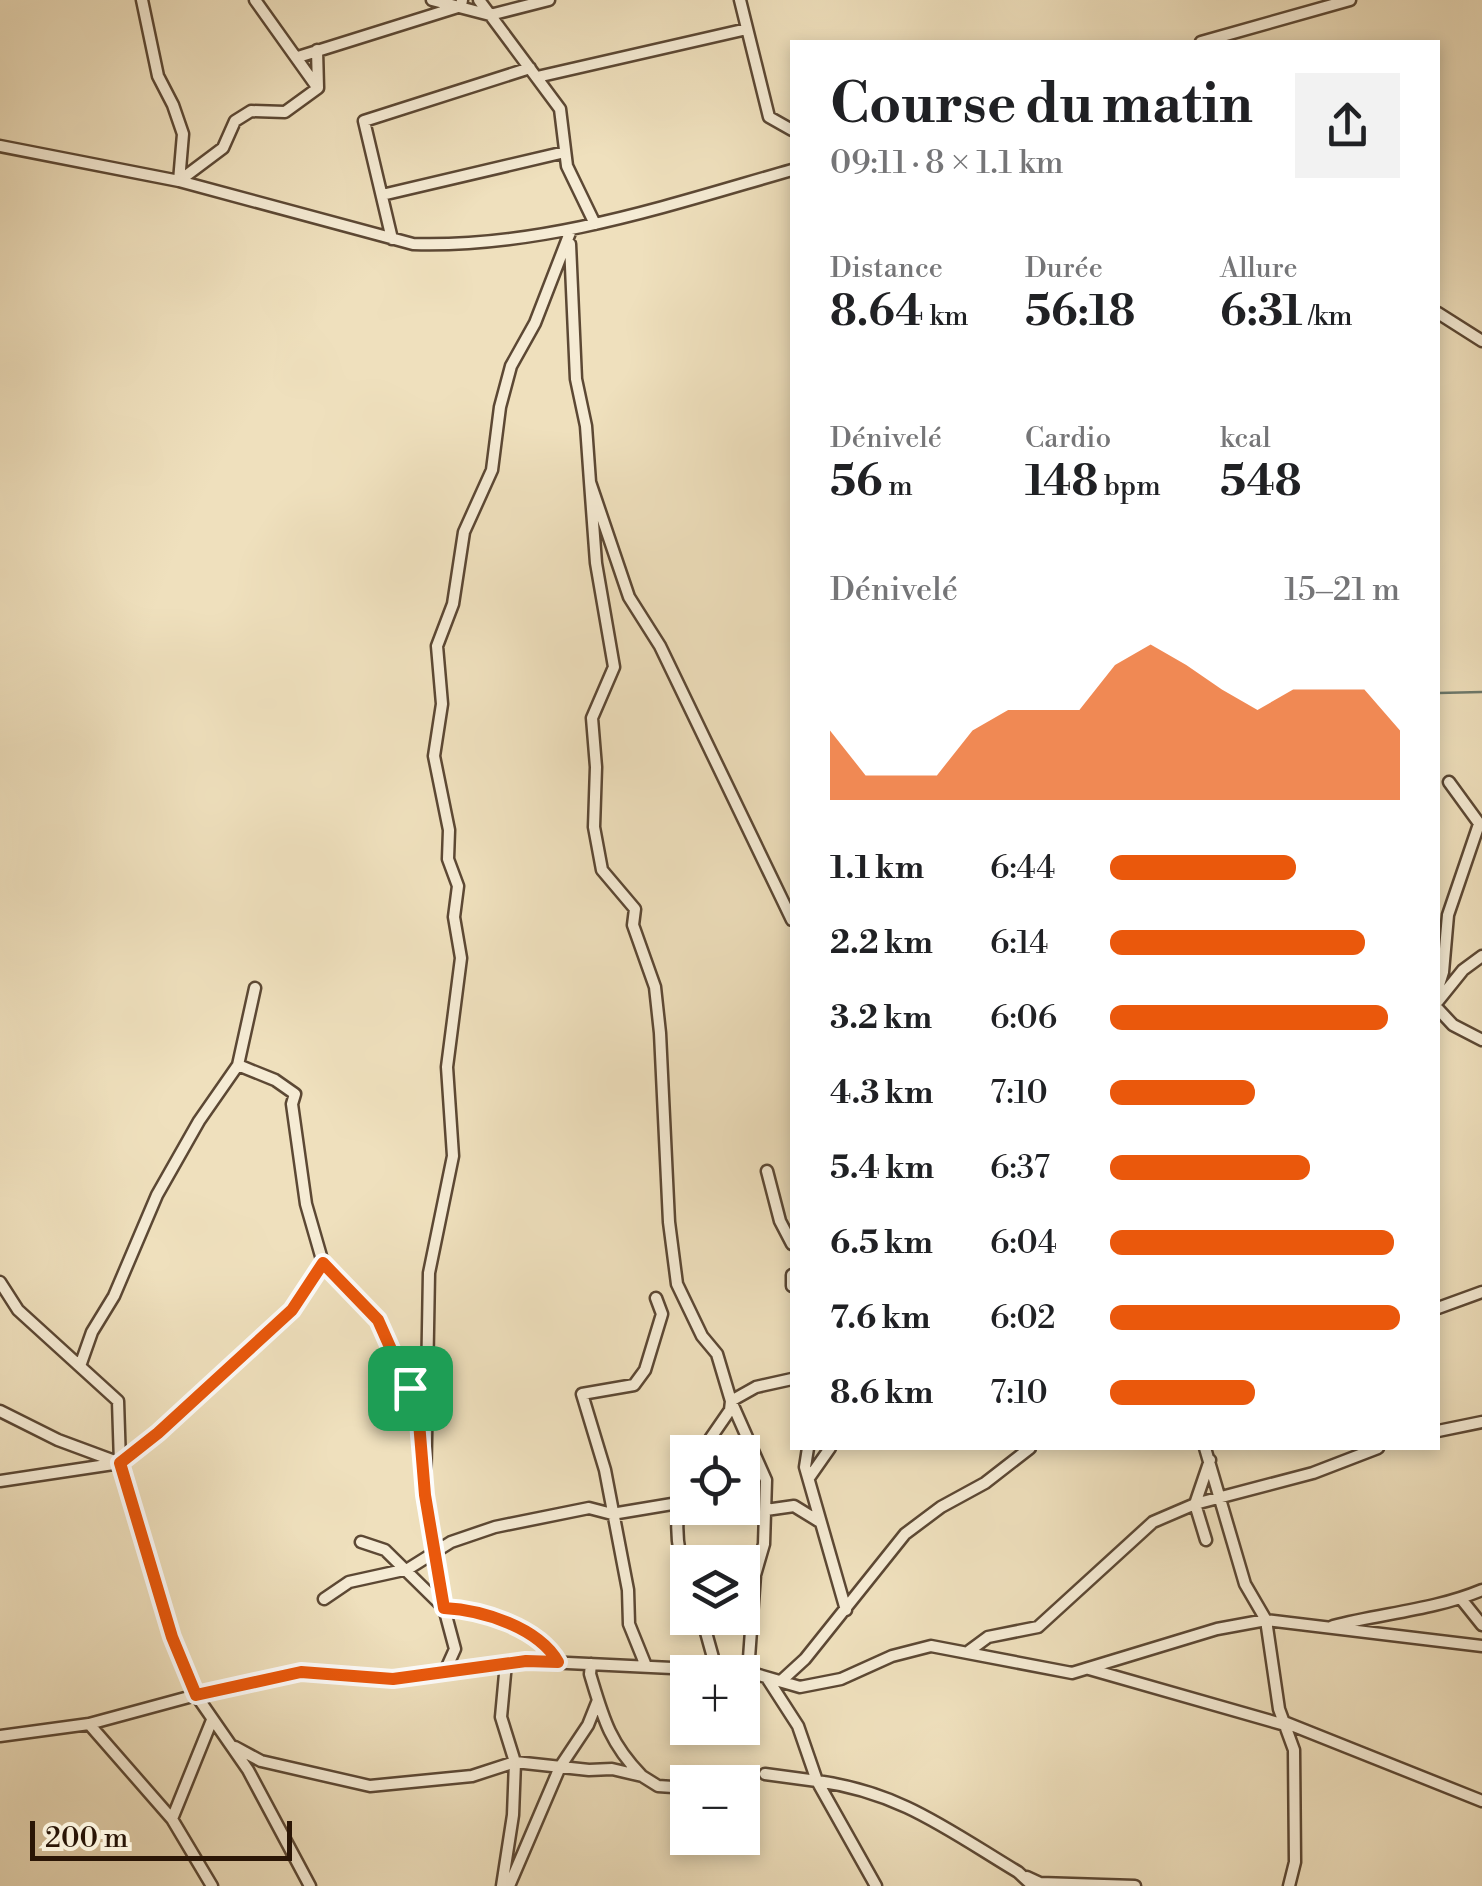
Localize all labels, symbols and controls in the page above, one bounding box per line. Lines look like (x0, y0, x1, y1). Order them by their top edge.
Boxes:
text: Course du matin (830, 71, 1253, 140)
button: share (1295, 73, 1400, 178)
text: 09:11 · 8 × 1.1 km (830, 143, 1063, 183)
text: Distance (830, 251, 943, 286)
text: Durée (1025, 251, 1103, 286)
text: Allure (1220, 251, 1298, 286)
text: 8.64 (830, 286, 924, 339)
text: 56:18 (1025, 286, 1135, 339)
text: 6:31 (1220, 286, 1302, 339)
text: km (924, 299, 969, 334)
text: /km (1302, 299, 1353, 334)
text: Dénivelé (830, 421, 942, 456)
text: Cardio (1025, 421, 1111, 456)
text: kcal (1220, 421, 1271, 456)
text: 56 (830, 456, 883, 509)
text: 148 (1025, 456, 1098, 509)
text: 548 (1220, 456, 1302, 509)
text: m (883, 469, 913, 504)
text: bpm (1098, 469, 1161, 504)
text: Dénivelé (830, 570, 958, 610)
text: 15–21 m (1284, 570, 1400, 610)
text: 1.1 km (830, 848, 924, 888)
text: 6:44 (990, 848, 1055, 888)
text: 2.2 km (830, 923, 933, 963)
text: 6:14 (990, 923, 1048, 963)
text: 3.2 km (830, 998, 932, 1038)
text: 6:06 (990, 998, 1057, 1038)
text: 4.3 km (830, 1073, 934, 1113)
text: 7:10 (990, 1073, 1048, 1113)
text: 5.4 km (830, 1148, 934, 1188)
text: 6:37 (990, 1148, 1050, 1188)
text: 6.5 km (830, 1223, 933, 1263)
text: 6:04 (990, 1223, 1057, 1263)
text: 7.6 km (830, 1298, 930, 1338)
text: 6:02 (990, 1298, 1056, 1338)
pin (368, 1346, 453, 1431)
icon: arrive (383, 1361, 438, 1416)
text: 8.6 km (830, 1373, 933, 1413)
text: 7:10 (990, 1373, 1048, 1413)
map controls (670, 1435, 760, 1855)
button: locate (670, 1435, 760, 1525)
button: layers (670, 1545, 760, 1635)
button: + (670, 1655, 760, 1745)
button: − (670, 1765, 760, 1855)
scale bar (30, 1816, 292, 1860)
text: 200 m (45, 1821, 128, 1856)

